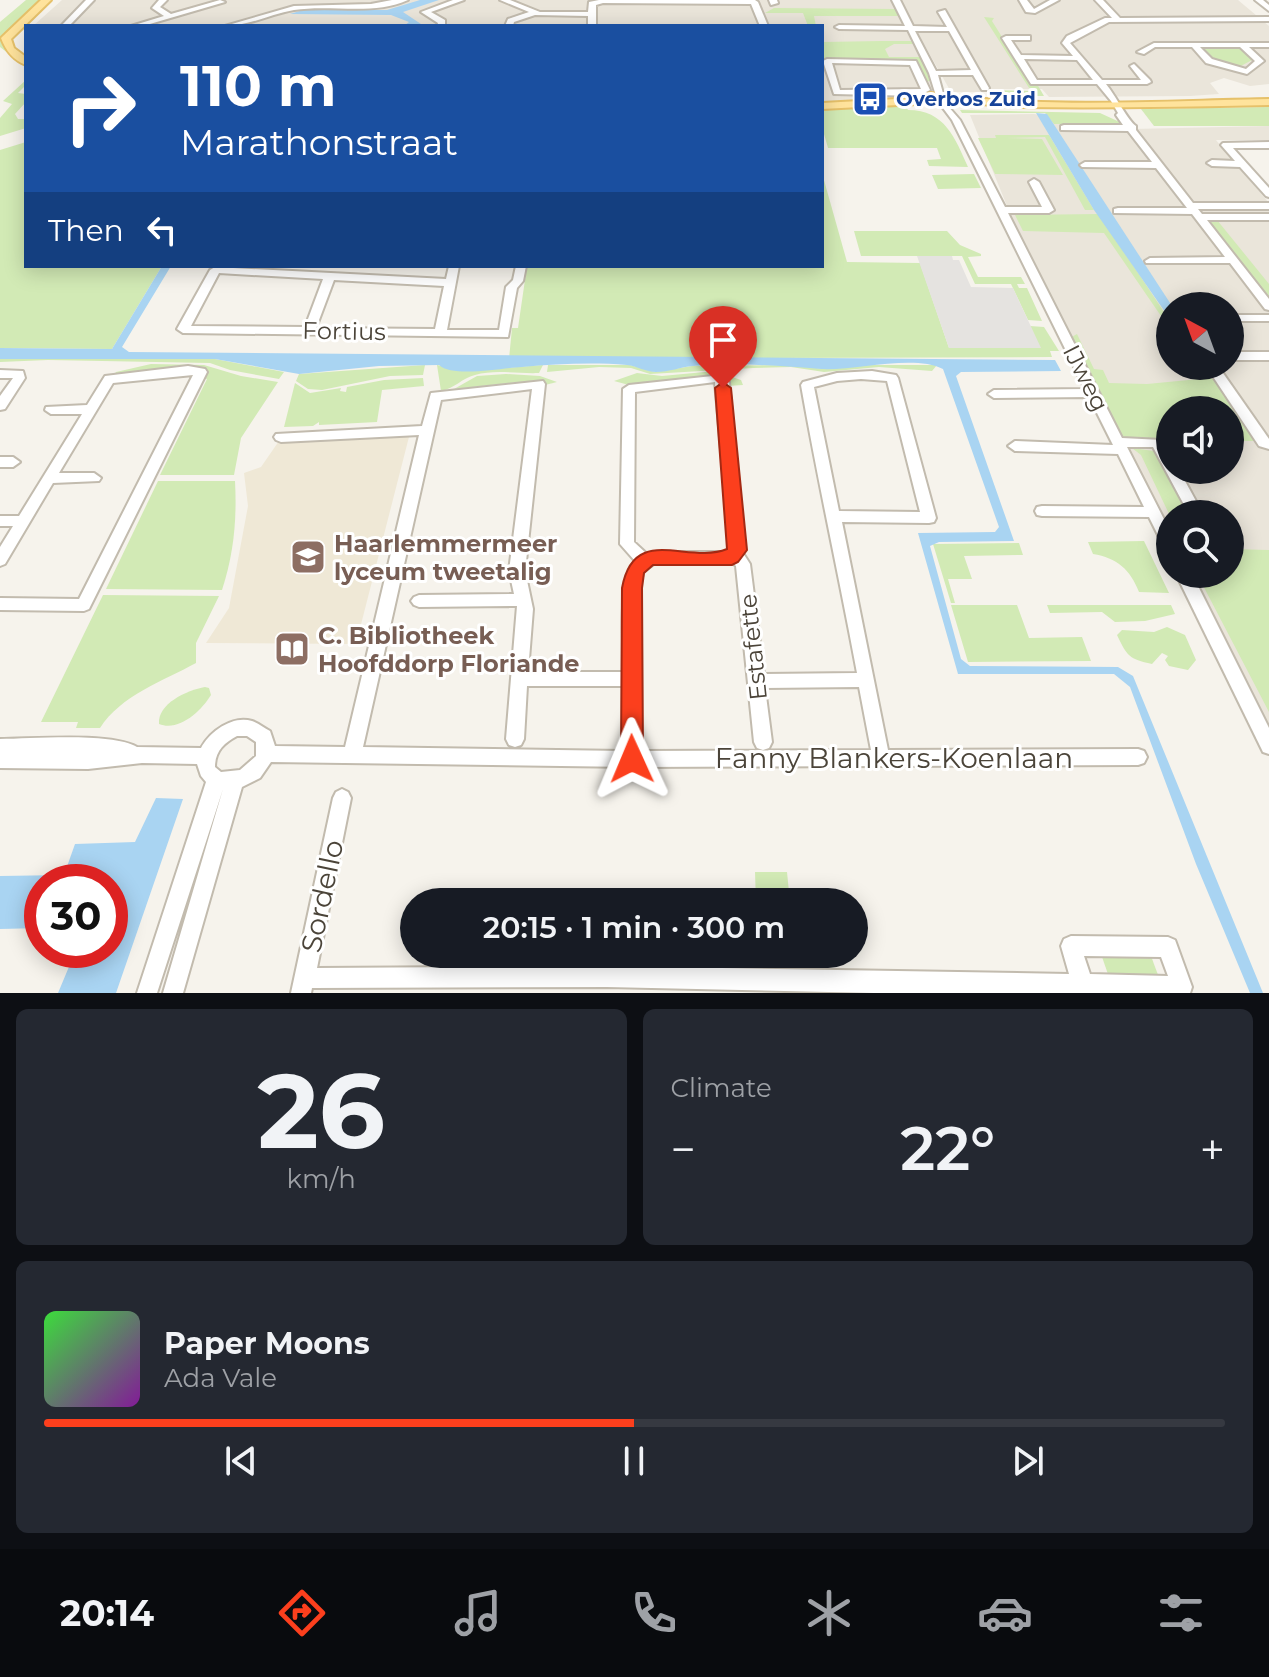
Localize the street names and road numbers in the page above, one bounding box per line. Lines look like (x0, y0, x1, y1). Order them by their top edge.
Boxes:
street label: Fortius (302, 316, 386, 346)
street label: IJweg (1057, 340, 1115, 416)
street label: Estafette (733, 592, 773, 702)
street label: Fanny Blankers-Koenlaan (715, 741, 1073, 775)
street label: Sordello (294, 837, 350, 955)

